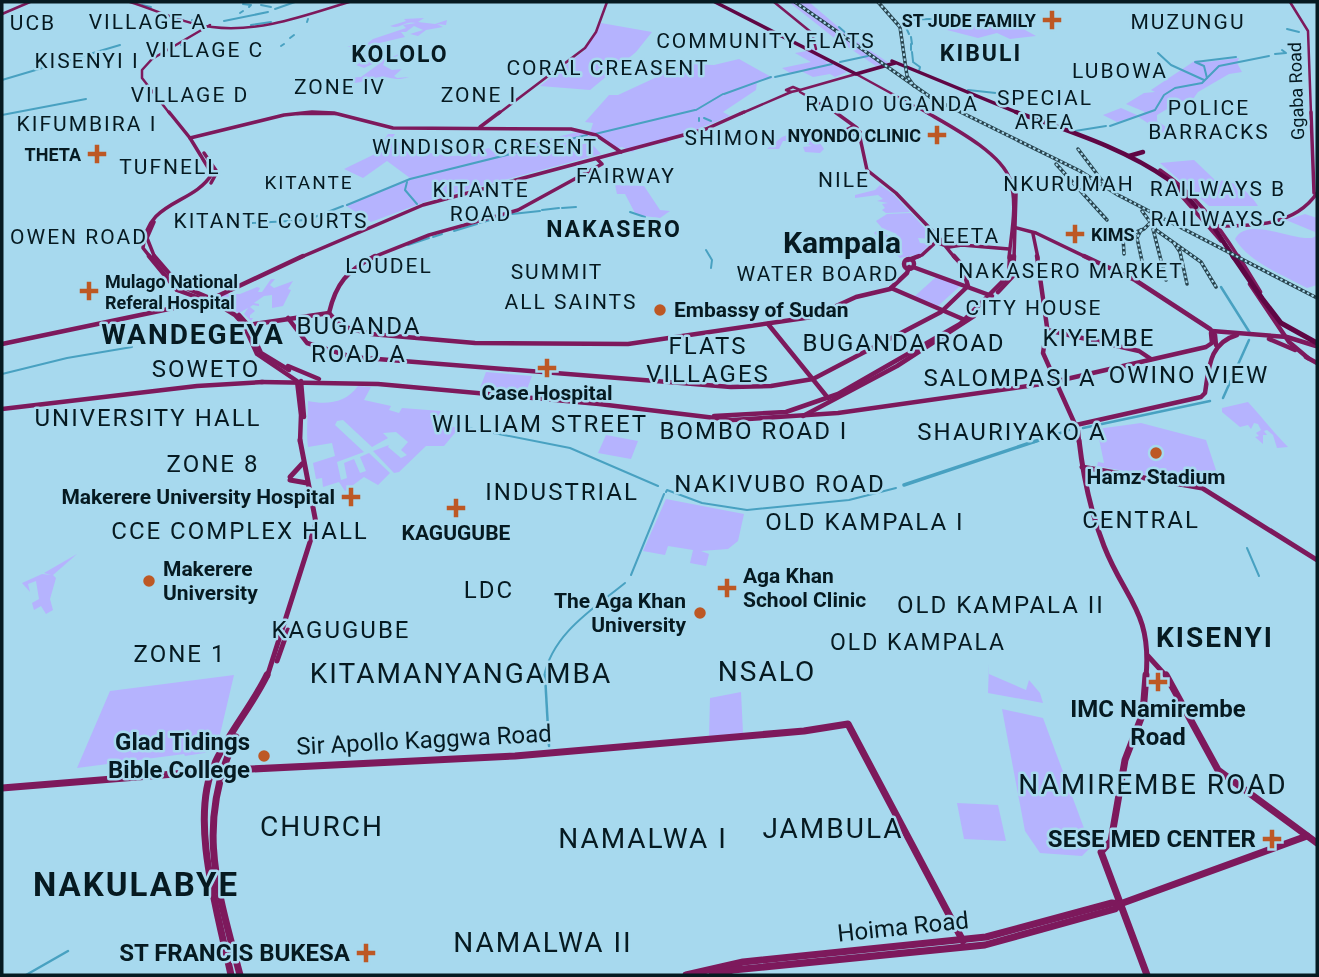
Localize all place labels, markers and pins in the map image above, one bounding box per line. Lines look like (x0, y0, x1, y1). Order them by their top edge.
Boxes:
place label: ST JUDE FAMILY (902, 10, 1037, 31)
marker: ST JUDE FAMILY (1042, 10, 1062, 30)
place label: NYONDO CLINIC (787, 125, 921, 146)
marker: NYONDO CLINIC (927, 125, 947, 145)
place label: THETA (25, 144, 82, 165)
marker: THETA (87, 144, 107, 164)
marker: KIMS (1065, 224, 1085, 244)
place label: KIMS (1091, 224, 1135, 245)
place label: Mulago National Referal Hospital (105, 271, 238, 313)
marker: Mulago National Referal Hospital (79, 281, 99, 301)
place label: Embassy of Sudan (674, 298, 849, 322)
marker: Embassy of Sudan (652, 302, 668, 318)
marker: Case Hospital (537, 358, 557, 378)
place label: Case Hospital (481, 381, 613, 405)
marker: Hamz Stadium (1148, 445, 1164, 461)
place label: Hamz Stadium (1087, 465, 1225, 489)
place label: Makerere University Hospital (61, 485, 335, 509)
marker: Makerere University Hospital (341, 487, 361, 507)
marker: KAGUGUBE (446, 498, 466, 518)
place label: KAGUGUBE (402, 521, 511, 545)
place label: Makerere University (163, 557, 258, 605)
place label: Aga Khan School Clinic (743, 564, 866, 612)
marker: Makerere University (141, 573, 157, 589)
marker: Aga Khan School Clinic (717, 578, 737, 598)
place label: The Aga Khan University (554, 589, 686, 637)
marker: The Aga Khan University (692, 605, 708, 621)
marker: IMC Namirembe Road (1148, 672, 1168, 692)
place label: IMC Namirembe Road (1070, 695, 1246, 751)
place label: Glad Tidings Bible College (108, 728, 250, 784)
marker: Glad Tidings Bible College (256, 748, 272, 764)
place label: SESE MED CENTER (1048, 825, 1256, 853)
marker: SESE MED CENTER (1262, 829, 1282, 849)
place label: ST FRANCIS BUKESA (119, 939, 351, 967)
marker: ST FRANCIS BUKESA (356, 943, 376, 963)

